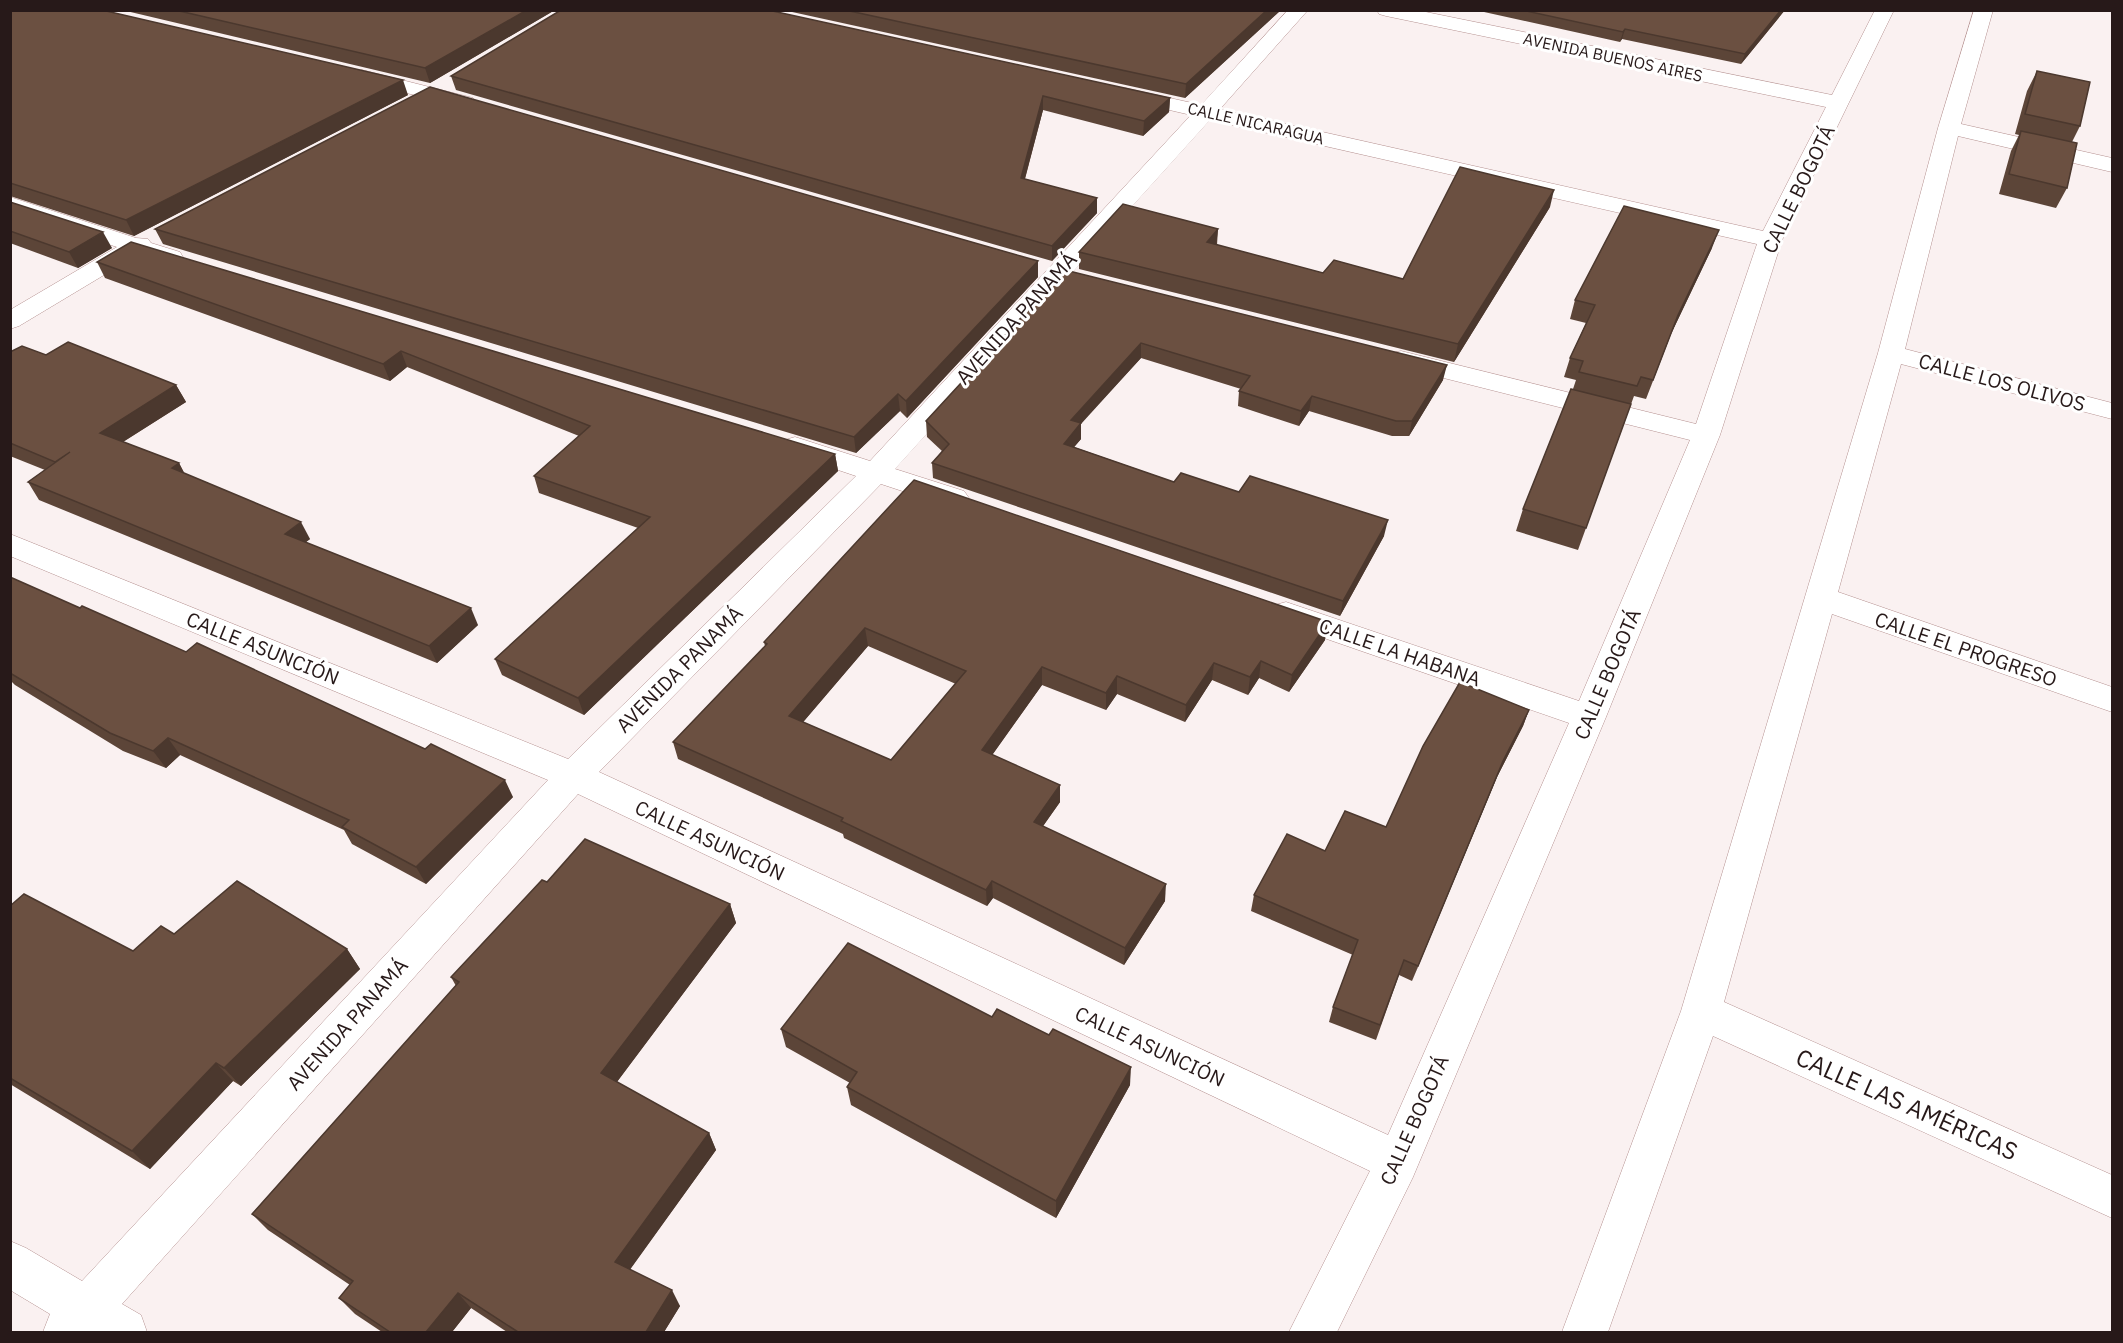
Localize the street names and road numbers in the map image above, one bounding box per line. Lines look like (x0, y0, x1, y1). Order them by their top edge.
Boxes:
street label: AVENIDA BUENOS AIRES (1522, 28, 1704, 86)
street label: CALLE NICARAGUA (1186, 98, 1326, 148)
street label: CALLE BOGOTÁ (1755, 120, 1841, 258)
street label: AVENIDA PANAMÁ (950, 246, 1083, 390)
street label: CALLE LOS OLIVOS (1916, 347, 2088, 417)
street label: AVENIDA PANAMÁ (610, 600, 748, 738)
street label: CALLE BOGOTÁ (1567, 604, 1647, 743)
street label: CALLE ASUNCIÓN (183, 605, 343, 691)
street label: CALLE EL PROGRESO (1871, 605, 2061, 693)
street label: CALLE LA HABANA (1316, 612, 1485, 692)
street label: CALLE ASUNCIÓN (631, 793, 789, 887)
street label: AVENIDA PANAMÁ (281, 952, 414, 1096)
street label: CALLE ASUNCIÓN (1071, 999, 1229, 1093)
street label: CALLE LAS AMÉRICAS (1791, 1041, 2023, 1167)
street label: CALLE BOGOTÁ (1373, 1051, 1455, 1189)

